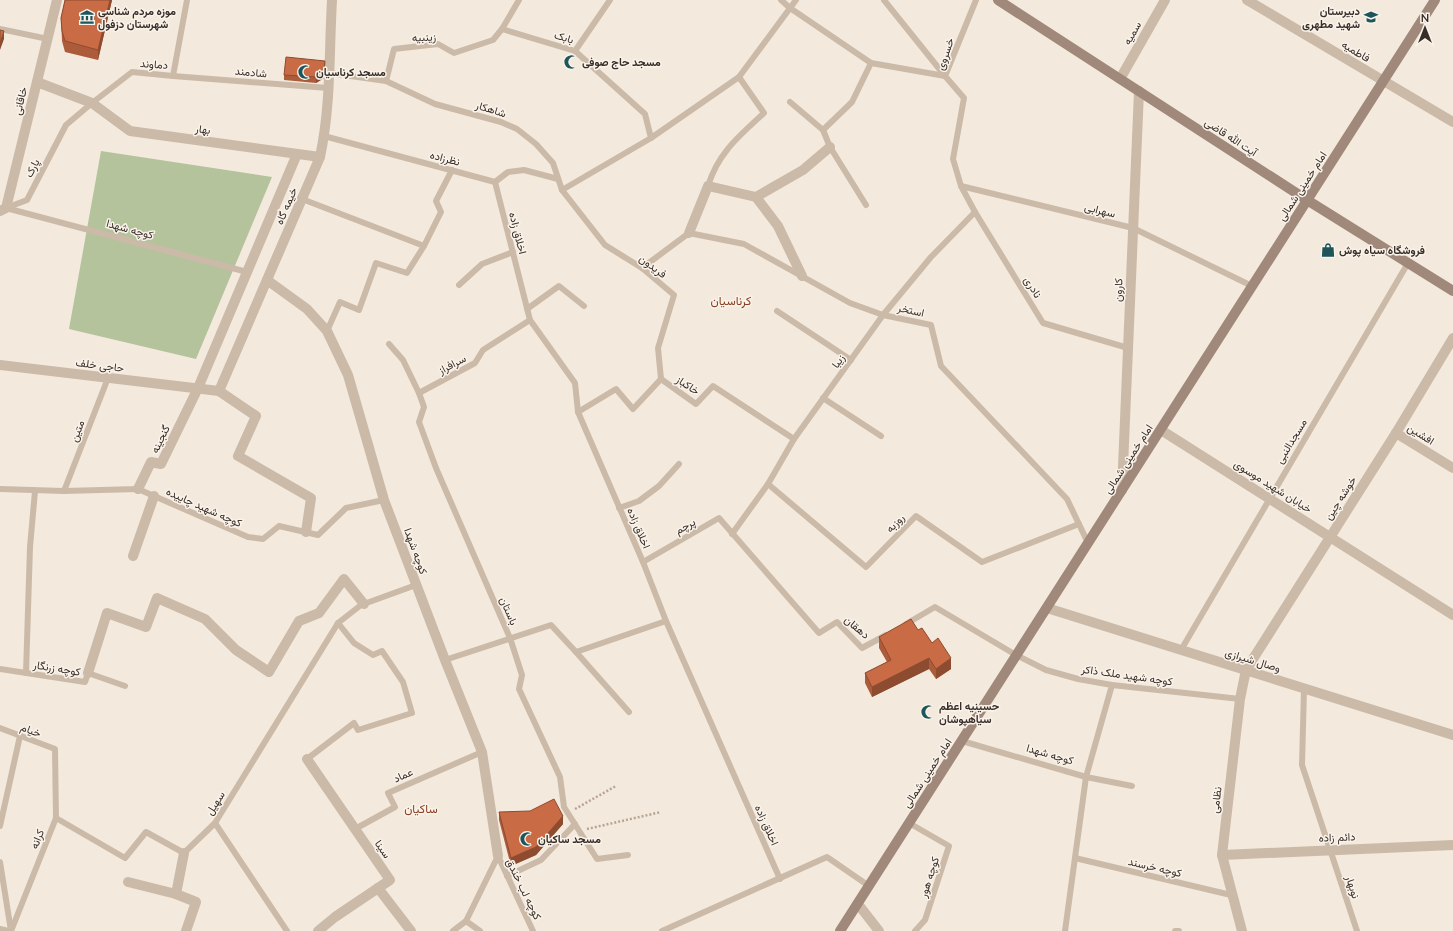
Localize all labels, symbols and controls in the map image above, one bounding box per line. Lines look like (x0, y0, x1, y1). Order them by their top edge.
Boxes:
place label: موزه مردم شناسی شهرستان دزفول (98, 4, 176, 31)
place label: دبیرستان شهید مطهری (1302, 4, 1361, 31)
north arrow (1405, 8, 1445, 48)
museum icon: موزه مردم شناسی شهرستان دزفول (79, 9, 95, 25)
school or university icon: دبیرستان شهید مطهری (1363, 9, 1379, 25)
text: N (1421, 11, 1429, 24)
street label: سمیه (1120, 19, 1144, 47)
street label: بابک (553, 27, 575, 47)
street label: زینبیه (412, 30, 437, 44)
street label: خسروی (933, 36, 957, 72)
street label: فاطمیه (1339, 37, 1373, 65)
mosque icon: مسجد حاج صوفی (563, 54, 579, 70)
place label: مسجد حاج صوفی (582, 55, 661, 70)
street label: دماوند (140, 56, 168, 72)
street label: شادمند (234, 64, 268, 79)
mosque icon: مسجد کرناسیان (297, 64, 313, 80)
place label: مسجد کرناسیان (316, 65, 386, 79)
street label: خاقانی (10, 86, 30, 116)
street label: شاهکار (473, 97, 508, 120)
street label: آیت الله قاضی (1202, 115, 1261, 160)
street label: بهار (193, 121, 212, 137)
street label: نظرزاده (428, 147, 462, 169)
street label: امام خمینی شمالی (1274, 149, 1331, 224)
street label: پارک (22, 156, 43, 180)
street label: خیمه گاه (272, 185, 300, 227)
street label: سهرابی (1083, 199, 1117, 221)
street label: اخلاق زاده (506, 210, 530, 256)
street label: کوچه شهدا (105, 216, 155, 243)
shop icon: فروشگاه سیاه پوش (1320, 242, 1336, 258)
place label: فروشگاه سیاه پوش (1339, 243, 1425, 258)
street label: فریدون (636, 251, 670, 281)
street label: نادری (1021, 274, 1045, 300)
street label: کارون (1111, 278, 1125, 302)
district label: کرناسیان (711, 293, 751, 309)
street label: استخر (895, 300, 926, 320)
street label: سرافراز (435, 351, 469, 378)
street label: زیبا (828, 351, 848, 371)
street label: حاجی خلف (75, 355, 125, 375)
street label: خاکباز (673, 372, 703, 398)
street label: مسجدالنبی (1272, 416, 1310, 466)
street label: متین (67, 418, 88, 444)
street label: افشین (1405, 420, 1437, 448)
street label: امام خمینی شمالی (1100, 422, 1157, 497)
street label: گنجینه (147, 423, 173, 455)
street label: خیابان شهید موسوی (1231, 456, 1315, 516)
street label: خوشه چین (1321, 474, 1360, 523)
street label: کوچه شهید چاییده (164, 484, 244, 531)
street label: اخلاق زاده (624, 506, 654, 550)
street label: روزبه (883, 510, 907, 535)
street label: پرچم (672, 514, 698, 538)
street label: کوچه شهدا (400, 526, 431, 577)
street label: باستان (497, 595, 521, 627)
street label: دهقان (842, 612, 872, 641)
street label: وصال شیرازی (1223, 645, 1283, 675)
street label: کوچه زرنگار (31, 657, 82, 680)
street label: کوچه شهید ملک ذاکر (1079, 662, 1174, 689)
place label: حسینیه اعظم سیاهپوشان (939, 699, 1000, 727)
mosque icon: حسینیه اعظم سیاهپوشان (920, 704, 936, 720)
street label: خیام (18, 720, 43, 741)
street label: امام خمینی شمالی (899, 736, 956, 811)
street label: کوچه شهدا (1025, 741, 1075, 768)
street label: عماد (391, 764, 415, 785)
street label: نظامی (1207, 786, 1225, 814)
street label: سهیل (202, 788, 228, 818)
district label: ساکیان (404, 801, 438, 816)
street label: اخلاق زاده (752, 803, 782, 847)
street label: کرانه (27, 827, 47, 851)
street label: دائم زاده (1318, 829, 1356, 846)
mosque icon: مسجد ساکیان (519, 831, 535, 847)
place label: مسجد ساکیان (538, 832, 601, 846)
street label: سینا (372, 837, 394, 861)
street label: کوچه خرسند (1127, 854, 1183, 881)
street label: کوچه هور (916, 855, 943, 900)
street label: کوچه لب خندق (502, 856, 545, 922)
street label: نوبهار (1342, 873, 1363, 900)

